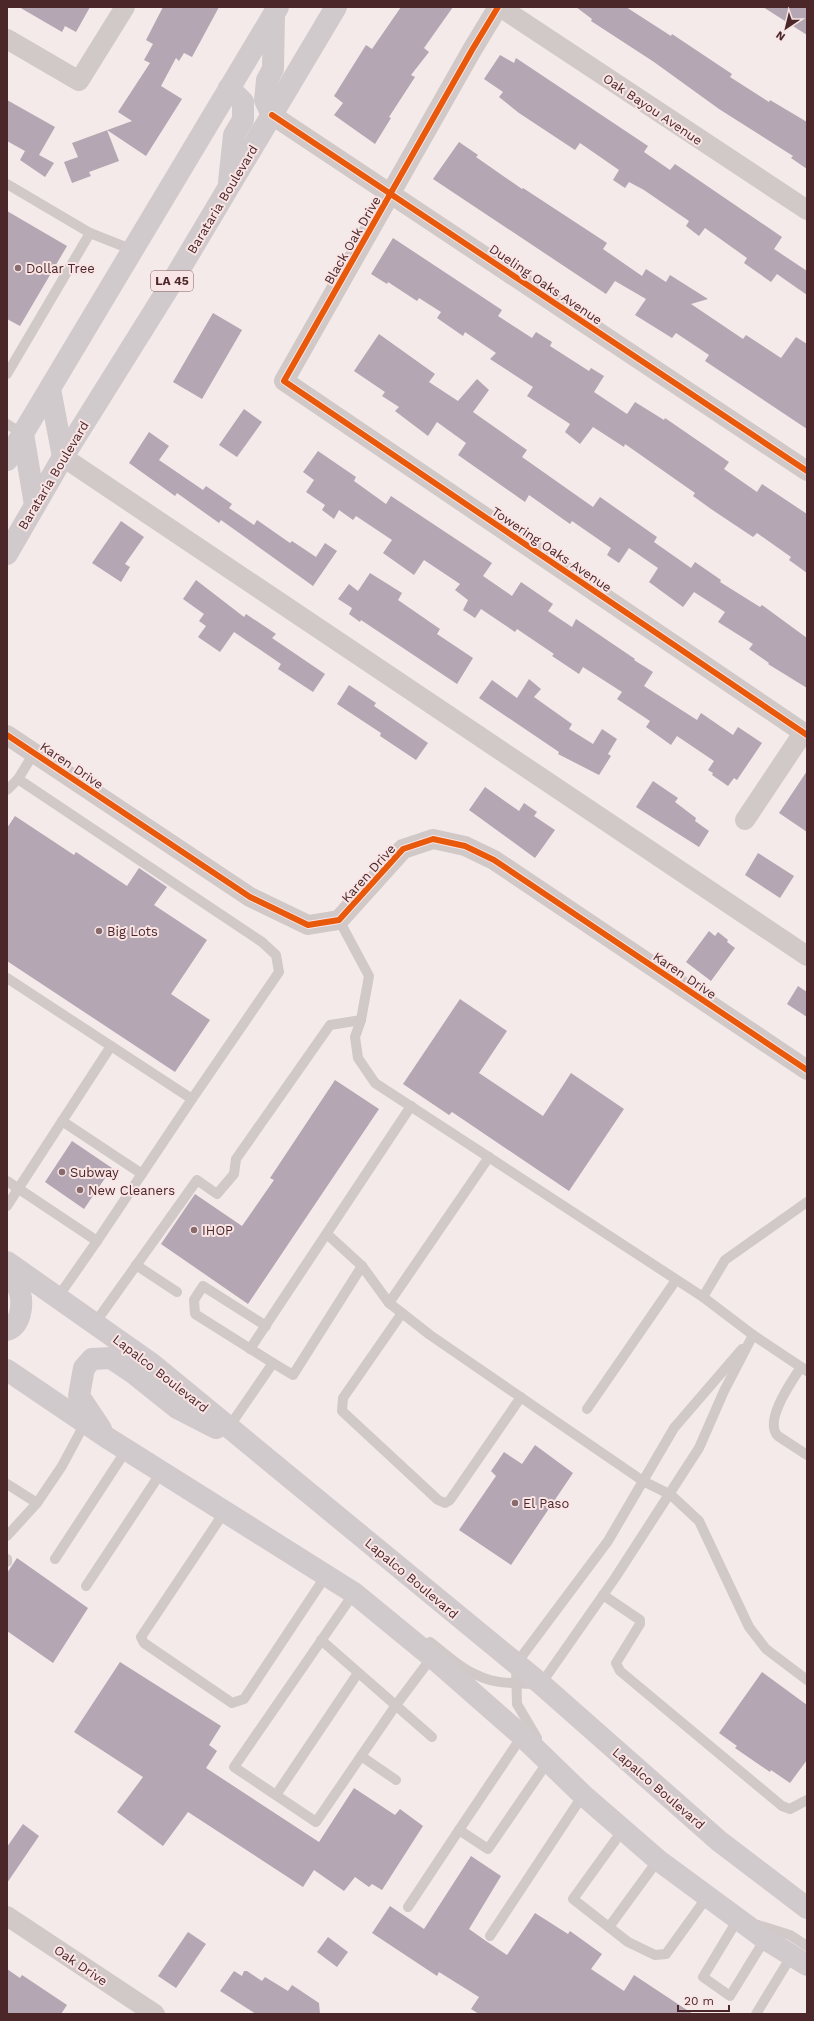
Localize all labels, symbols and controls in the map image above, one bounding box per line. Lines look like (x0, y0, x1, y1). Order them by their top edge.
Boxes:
north arrow (766, 8, 806, 48)
text: N (773, 28, 788, 43)
street label: Oak Bayou Avenue (600, 71, 705, 148)
street label: Barataria Boulevard (184, 142, 261, 256)
street label: Black Oak Drive (321, 193, 384, 287)
street label: Dueling Oaks Avenue (486, 241, 605, 328)
place label: Dollar Tree (26, 261, 95, 276)
marker: Dollar Tree (13, 263, 23, 273)
road number: LA 45 (151, 271, 193, 291)
street label: Barataria Boulevard (15, 418, 92, 532)
street label: Towering Oaks Avenue (489, 504, 615, 595)
street label: Karen Drive (37, 739, 106, 792)
street label: Karen Drive (338, 841, 398, 906)
place label: Big Lots (107, 924, 158, 939)
marker: Big Lots (94, 926, 104, 936)
street label: Karen Drive (650, 949, 719, 1002)
place label: Subway (70, 1165, 119, 1180)
marker: Subway (57, 1167, 67, 1177)
place label: New Cleaners (88, 1183, 175, 1198)
marker: New Cleaners (75, 1185, 85, 1195)
place label: IHOP (202, 1223, 233, 1238)
marker: IHOP (189, 1225, 199, 1235)
street label: Lapalco Boulevard (110, 1331, 211, 1415)
place label: El Paso (523, 1496, 569, 1511)
marker: El Paso (510, 1498, 520, 1508)
street label: Lapalco Boulevard (362, 1535, 461, 1622)
street label: Lapalco Boulevard (610, 1744, 708, 1832)
street label: Oak Drive (51, 1942, 110, 1989)
scale bar (678, 1987, 729, 2013)
text: 20 m (684, 1994, 714, 2008)

